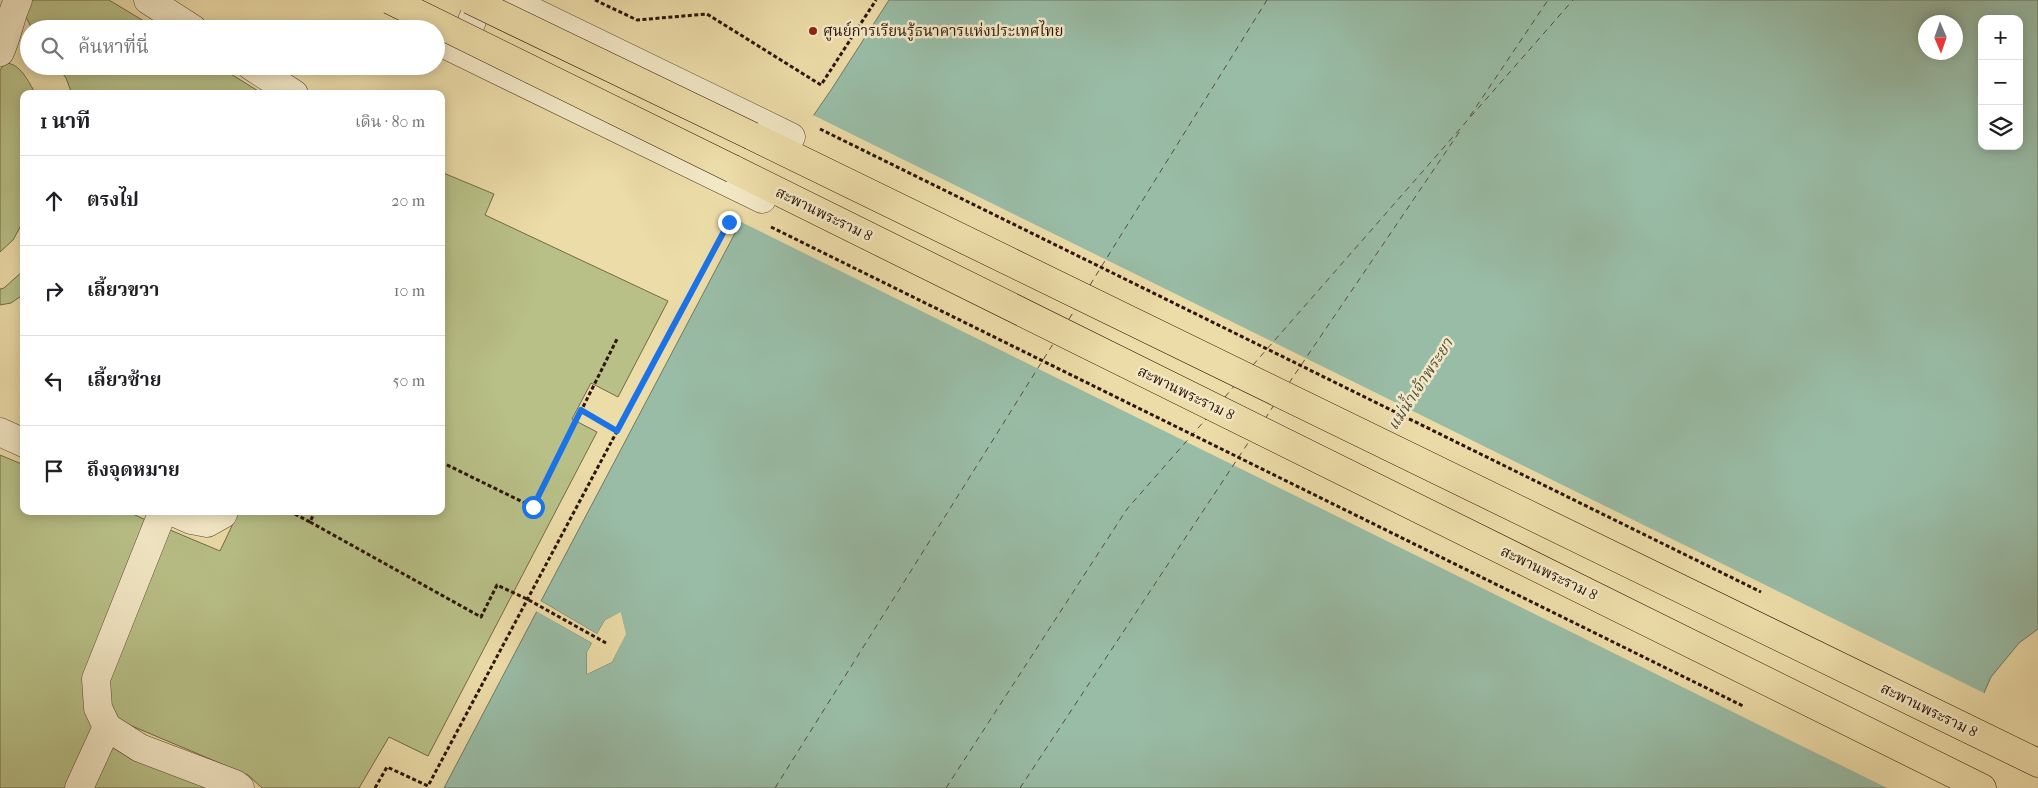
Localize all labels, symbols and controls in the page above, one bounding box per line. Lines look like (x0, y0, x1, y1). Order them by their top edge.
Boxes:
north arrow (1918, 15, 1963, 60)
map controls (1978, 15, 2023, 150)
button: + (1978, 15, 2023, 60)
search box (20, 20, 445, 75)
place label: ศูนย์การเรียนรู้ธนาคารแห่งประเทศไทย (823, 20, 1063, 41)
marker: ศูนย์การเรียนรู้ธนาคารแห่งประเทศไทย (807, 25, 819, 37)
icon: search (38, 34, 66, 62)
text: ค้นหาที่นี่ (78, 36, 149, 58)
button: − (1978, 60, 2023, 105)
button: layers (1978, 105, 2023, 150)
text: 1 นาที (40, 109, 90, 133)
text: เดิน · 80 m (355, 112, 425, 131)
street label: สะพานพระราม 8 (773, 183, 875, 245)
icon: ahead (40, 187, 68, 215)
text: ตรงไป (87, 189, 139, 211)
text: 20 m (391, 191, 425, 210)
route end (718, 211, 741, 234)
icon: right (40, 277, 68, 305)
text: เลี้ยวขวา (87, 279, 159, 301)
text: 10 m (394, 281, 425, 300)
water label: แม่น้ำเจ้าพระยา (1382, 332, 1457, 434)
street label: สะพานพระราม 8 (1135, 362, 1237, 424)
icon: left (40, 367, 68, 395)
text: เลี้ยวซ้าย (87, 369, 161, 391)
text: 50 m (393, 371, 425, 390)
icon: arrive (40, 457, 68, 485)
text: ถึงจุดหมาย (87, 459, 180, 481)
route start (522, 496, 545, 519)
street label: สะพานพระราม 8 (1498, 542, 1600, 604)
street label: สะพานพระราม 8 (1878, 679, 1980, 741)

